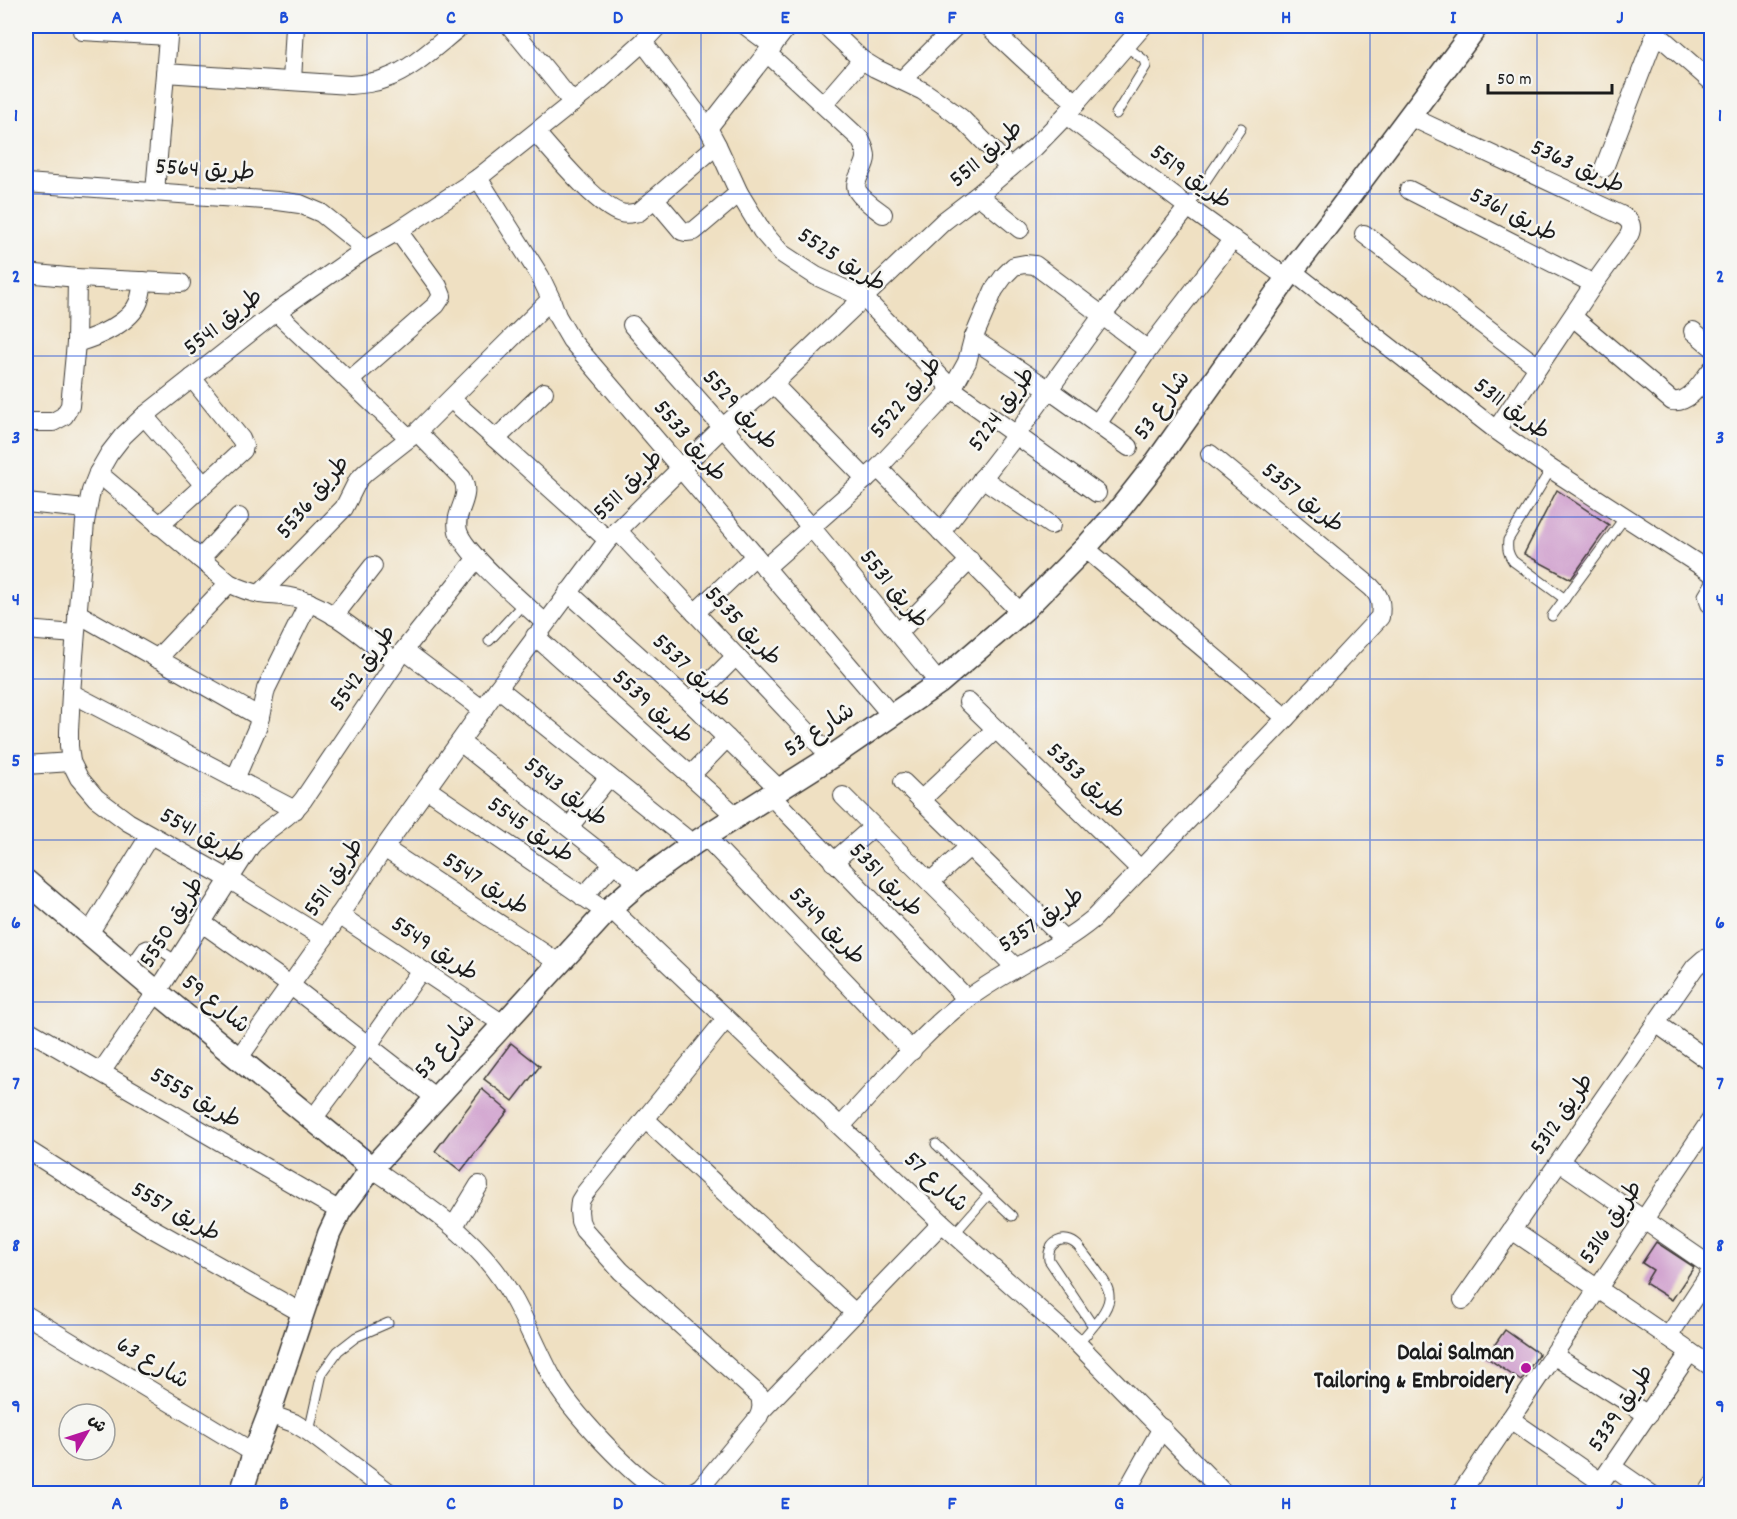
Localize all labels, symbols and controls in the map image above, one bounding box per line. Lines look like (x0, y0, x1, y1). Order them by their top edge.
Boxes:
text: A (112, 5, 123, 33)
text: B (279, 5, 289, 33)
text: C (446, 5, 456, 33)
text: D (613, 5, 624, 33)
text: E (780, 5, 790, 33)
text: F (948, 5, 958, 33)
text: G (1114, 5, 1124, 33)
text: H (1281, 5, 1291, 33)
text: I (1450, 5, 1457, 33)
text: J (1616, 5, 1624, 33)
scale bar (1488, 57, 1612, 95)
text: 50 m (1497, 68, 1532, 93)
text: 1 (14, 103, 18, 131)
text: 1 (1718, 103, 1722, 131)
street label: طريق 5511 (942, 113, 1032, 197)
street label: طريق 5363 (1524, 131, 1630, 205)
street label: طريق 5519 (1142, 137, 1238, 219)
street label: طريق 5564 (154, 151, 256, 191)
street label: طريق 5361 (1463, 179, 1563, 253)
street label: طريق 5525 (790, 220, 892, 302)
text: 2 (12, 264, 20, 292)
text: 2 (1716, 264, 1724, 292)
street label: طريق 5541 (177, 281, 271, 365)
street label: طريق 5522 (862, 349, 952, 447)
street label: طريق 5224 (960, 360, 1046, 460)
street label: طريق 5529 (693, 363, 785, 459)
street label: شارع 53 (1126, 364, 1200, 448)
street label: طريق 5311 (1466, 370, 1556, 450)
street label: طريق 5533 (644, 393, 734, 491)
text: 3 (12, 425, 20, 453)
text: 3 (1716, 425, 1724, 453)
street label: طريق 5511 (586, 443, 672, 529)
street label: طريق 5536 (269, 449, 359, 547)
street label: طريق 5357 (1253, 455, 1351, 543)
street label: طريق 5531 (850, 543, 936, 637)
street label: طريق 5535 (695, 579, 789, 675)
text: 4 (12, 587, 20, 615)
text: 4 (1716, 587, 1724, 615)
street label: طريق 5542 (322, 619, 406, 719)
street label: طريق 5537 (644, 626, 738, 718)
street label: طريق 5539 (604, 662, 700, 754)
street label: شارع 53 (778, 695, 862, 767)
street label: طريق 5353 (1037, 735, 1133, 829)
text: 5 (11, 748, 21, 776)
text: 5 (1715, 748, 1725, 776)
street label: طريق 5543 (516, 749, 614, 837)
street label: طريق 5545 (480, 789, 580, 873)
street label: طريق 5541 (153, 800, 251, 874)
street label: طريق 5511 (296, 832, 374, 924)
street label: طريق 5351 (840, 835, 930, 927)
street label: طريق 5547 (435, 844, 535, 926)
street label: طريق 5550 (131, 871, 215, 975)
street label: طريق 5349 (780, 880, 872, 974)
street label: طريق 5357 (992, 880, 1092, 962)
street label: طريق 5549 (383, 908, 485, 992)
text: 6 (11, 910, 21, 938)
text: 6 (1715, 910, 1725, 938)
street label: شارع 59 (173, 967, 257, 1043)
street label: شارع 53 (407, 1006, 485, 1088)
street label: طريق 5555 (143, 1059, 247, 1139)
street label: طريق 5312 (1522, 1067, 1604, 1163)
text: 7 (12, 1071, 20, 1099)
text: 7 (1716, 1071, 1724, 1099)
street label: شارع 57 (895, 1144, 975, 1222)
street label: طريق 5557 (124, 1174, 226, 1252)
street label: طريق 5316 (1571, 1174, 1653, 1272)
text: 8 (12, 1233, 20, 1261)
text: 8 (1716, 1233, 1724, 1261)
street label: شارع 63 (109, 1329, 195, 1399)
place label: Dalai Salman Tailoring & Embroidery (1314, 1337, 1515, 1399)
street label: طريق 5339 (1580, 1358, 1664, 1460)
marker: Dalai Salman Tailoring & Embroidery (1519, 1361, 1533, 1375)
text: 9 (11, 1394, 21, 1422)
text: 9 (1715, 1394, 1725, 1422)
north arrow (57, 1402, 117, 1462)
text: ش (82, 1410, 111, 1438)
text: A (112, 1491, 123, 1519)
text: B (279, 1491, 289, 1519)
text: C (446, 1491, 456, 1519)
text: D (613, 1491, 624, 1519)
text: E (780, 1491, 790, 1519)
text: F (948, 1491, 958, 1519)
text: G (1114, 1491, 1124, 1519)
text: H (1281, 1491, 1291, 1519)
text: I (1450, 1491, 1457, 1519)
text: J (1616, 1491, 1624, 1519)

